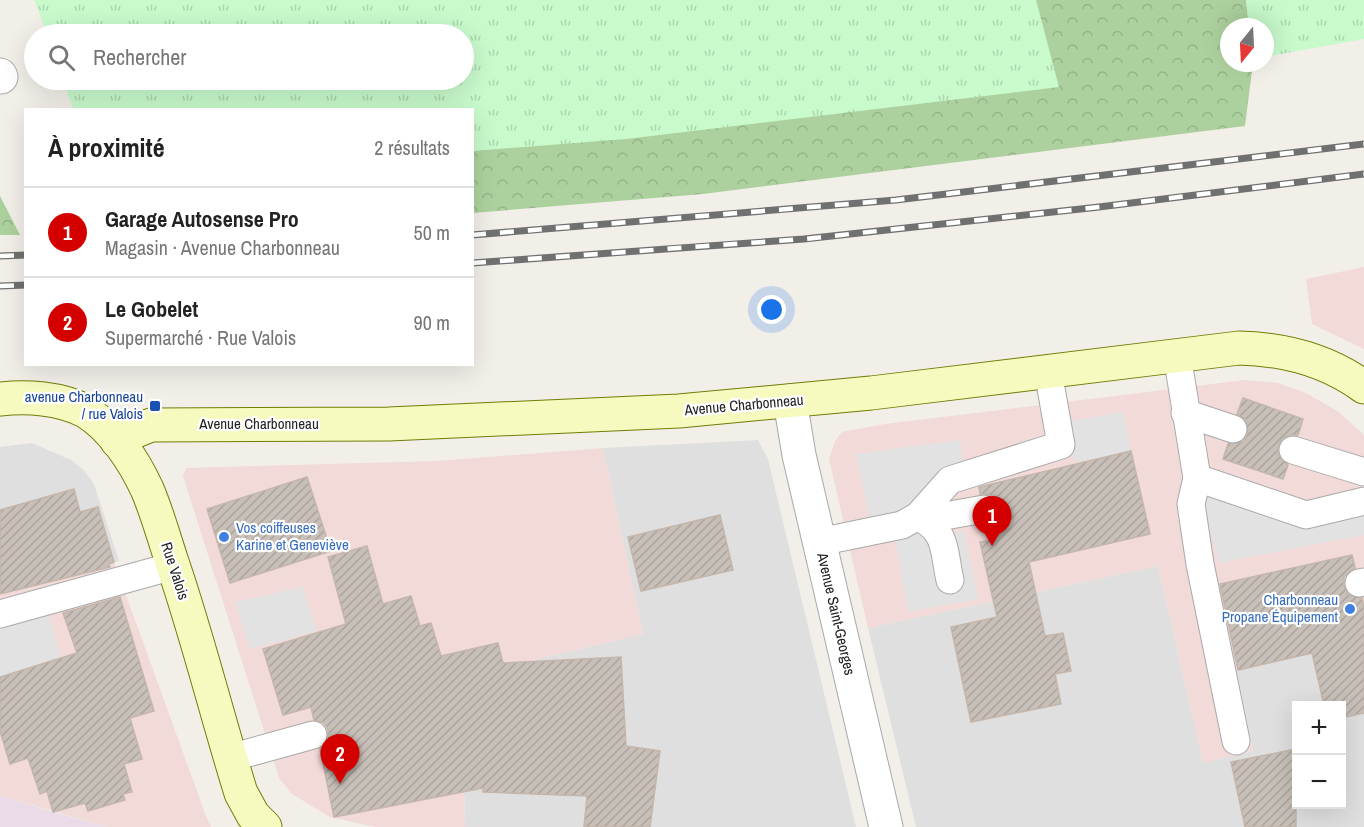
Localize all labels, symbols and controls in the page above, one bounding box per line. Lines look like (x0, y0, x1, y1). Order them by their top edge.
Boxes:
north arrow (1220, 18, 1274, 72)
search box (24, 24, 474, 90)
icon: search (45, 41, 78, 74)
text: Rechercher (93, 42, 186, 72)
text: À proximité (48, 130, 165, 165)
text: 2 résultats (374, 134, 450, 161)
text: Garage Autosense Pro (105, 204, 299, 234)
text: 1 (63, 219, 72, 246)
text: 50 m (414, 219, 450, 246)
text: Magasin · Avenue Charbonneau (105, 234, 340, 261)
text: Le Gobelet (105, 294, 198, 324)
your location (757, 295, 786, 324)
text: 2 (63, 309, 72, 336)
text: 90 m (414, 309, 450, 336)
text: Supermarché · Rue Valois (105, 324, 296, 351)
place label: avenue Charbonneau / rue Valois (25, 386, 143, 424)
street label: Avenue Charbonneau (683, 389, 804, 420)
marker: avenue Charbonneau / rue Valois (148, 399, 162, 413)
street label: Avenue Charbonneau (198, 413, 319, 434)
pin: 1 (972, 496, 1012, 546)
place label: Vos coiffeuses Karine et Geneviève (236, 517, 349, 555)
marker: Vos coiffeuses Karine et Geneviève (217, 530, 231, 544)
street label: Rue Valois (156, 539, 195, 602)
street label: Avenue Saint-Georges (812, 550, 861, 677)
place label: Charbonneau Propane Équipement (1222, 589, 1339, 627)
marker: Charbonneau Propane Équipement (1343, 602, 1357, 616)
map controls (1292, 701, 1346, 809)
button: + (1292, 701, 1346, 755)
pin: 2 (320, 734, 360, 784)
button: − (1292, 755, 1346, 809)

